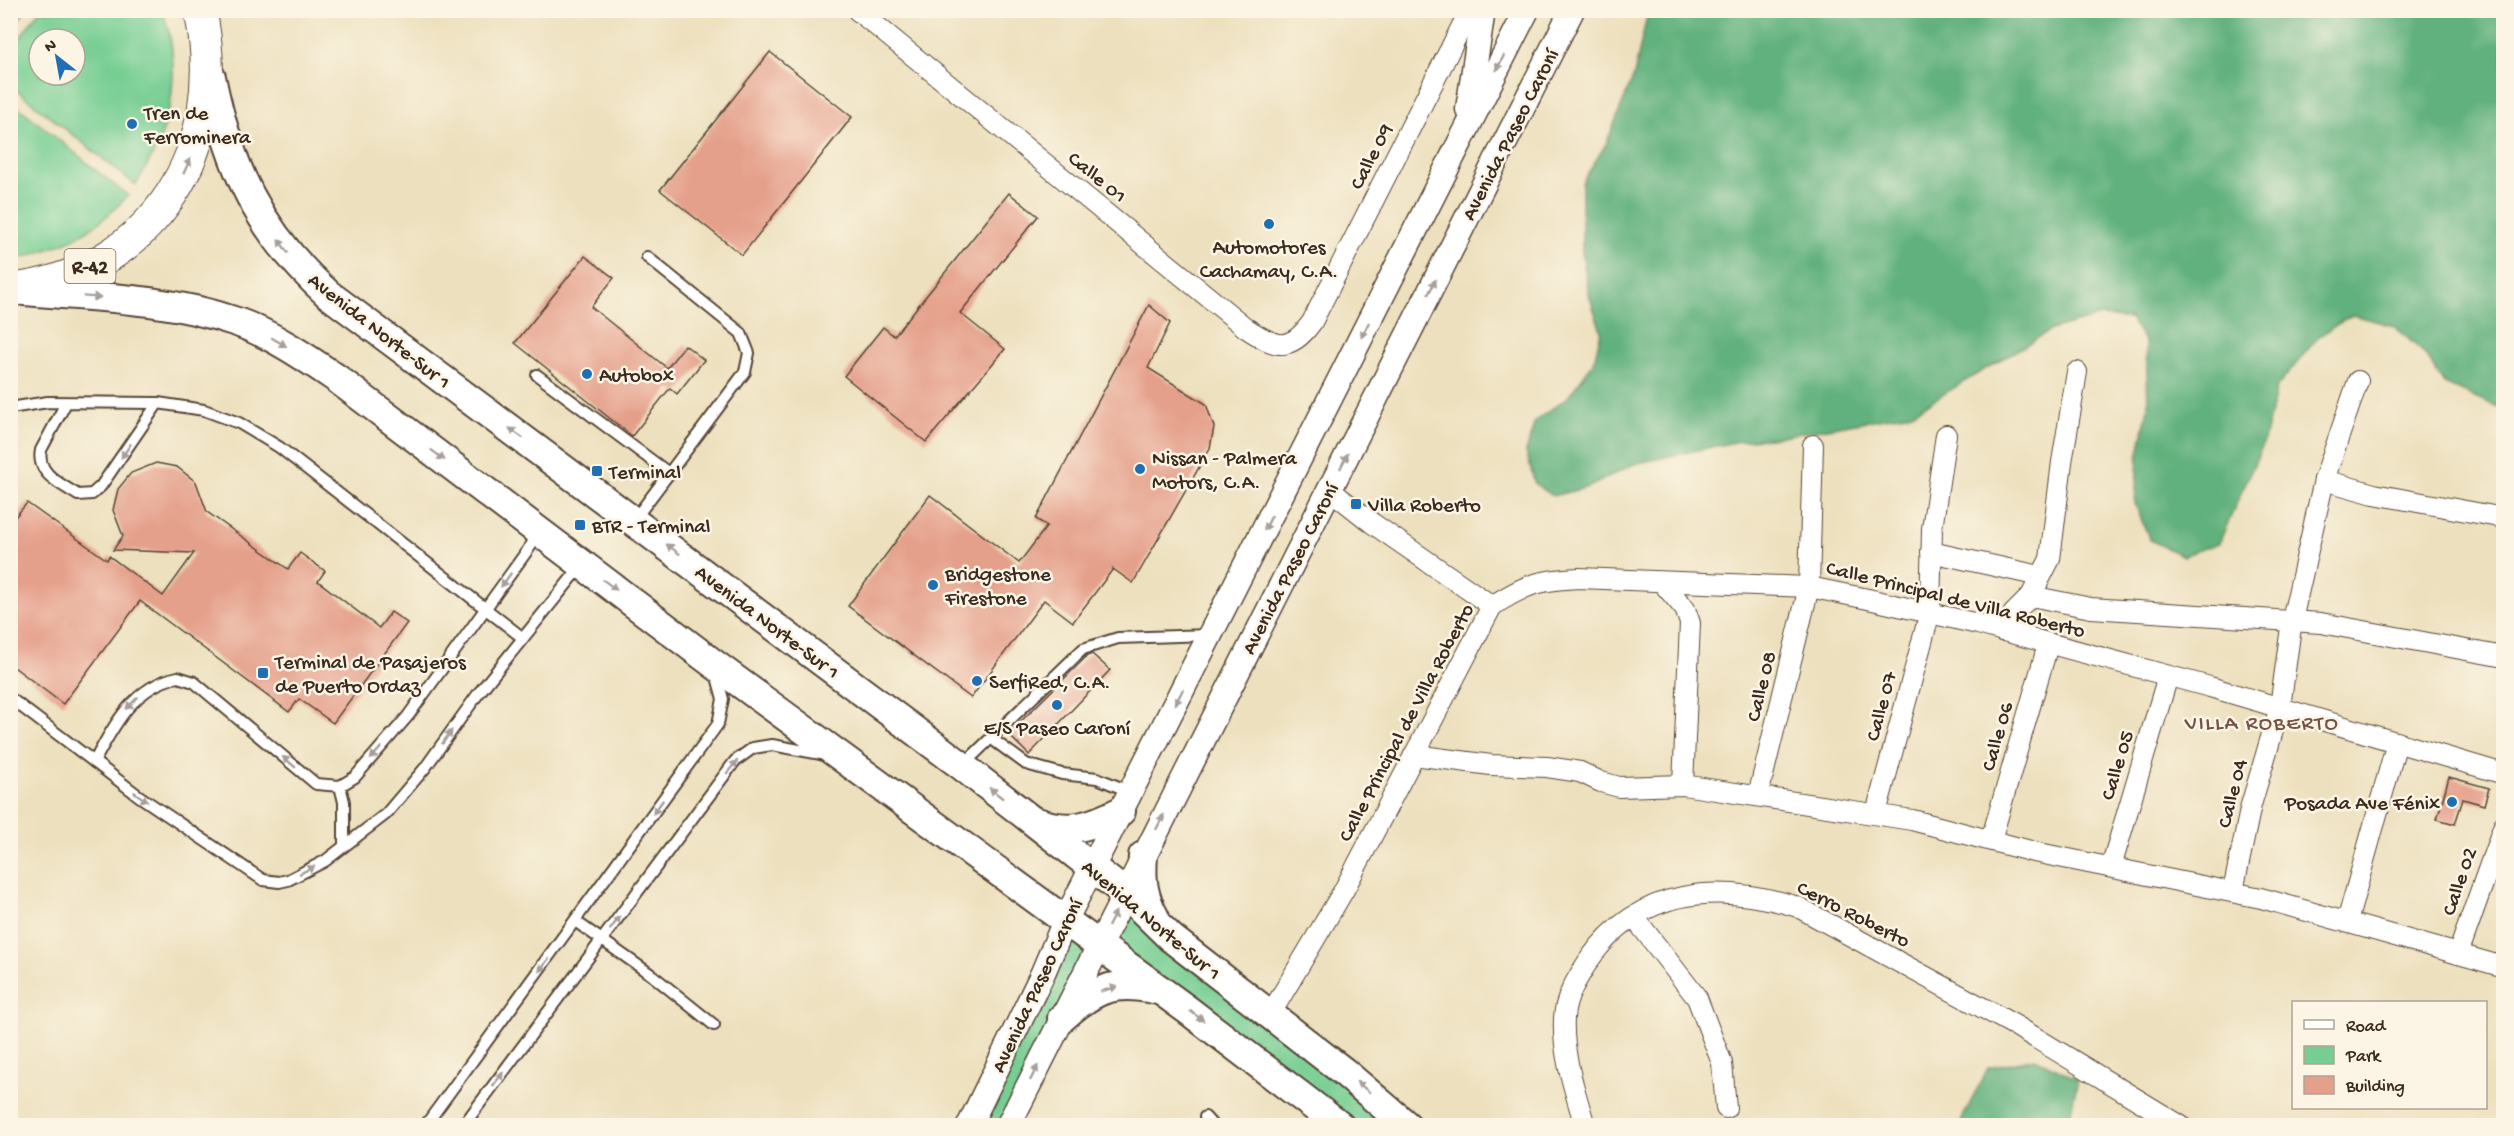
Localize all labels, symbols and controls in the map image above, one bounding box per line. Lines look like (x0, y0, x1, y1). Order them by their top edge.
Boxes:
north arrow (27, 27, 87, 87)
text: N (42, 36, 61, 58)
street label: Avenida Paseo Caroní (1458, 45, 1566, 226)
one-way arrow (1495, 54, 1505, 71)
place label: Tren de Ferrominera (143, 103, 252, 152)
marker: Tren de Ferrominera (125, 117, 139, 131)
street label: Calle 09 (1346, 120, 1400, 195)
street label: Calle 01 (1061, 147, 1130, 210)
one-way arrow (182, 158, 191, 175)
marker: Automotores Cachamay, C.A. (1262, 217, 1276, 231)
place label: Automotores Cachamay, C.A. (1200, 237, 1338, 286)
one-way arrow (277, 238, 289, 254)
road number: R-42 (64, 249, 116, 283)
street label: Avenida Norte-Sur 1 (301, 269, 454, 396)
one-way arrow (1427, 278, 1437, 295)
one-way arrow (82, 292, 101, 302)
one-way arrow (1360, 322, 1370, 339)
one-way arrow (271, 337, 288, 347)
place label: Autobox (599, 365, 674, 390)
marker: Autobox (580, 367, 594, 381)
one-way arrow (509, 427, 525, 439)
one-way arrow (120, 443, 132, 459)
place label: Nissan - Palmera Motors, C.A. (1152, 448, 1298, 497)
one-way arrow (430, 449, 445, 461)
one-way arrow (1339, 452, 1348, 469)
place label: Terminal (608, 462, 681, 487)
marker: Nissan - Palmera Motors, C.A. (1133, 462, 1147, 476)
marker: Terminal (590, 464, 604, 478)
street label: Avenida Paseo Caroní (1238, 479, 1346, 660)
place label: Villa Roberto (1367, 495, 1481, 520)
marker: Villa Roberto (1349, 497, 1363, 511)
one-way arrow (1263, 515, 1272, 532)
place label: BTR - Terminal (591, 516, 710, 541)
marker: BTR - Terminal (573, 518, 587, 532)
one-way arrow (665, 544, 680, 556)
street label: Calle Principal de Villa Roberto (1823, 557, 2087, 646)
street label: Avenida Norte-Sur 1 (689, 561, 843, 686)
place label: Bridgestone Firestone (944, 564, 1052, 613)
one-way arrow (500, 572, 512, 588)
marker: Bridgestone Firestone (926, 578, 940, 592)
one-way arrow (602, 579, 618, 592)
street label: Calle Principal de Villa Roberto (1335, 600, 1482, 847)
street label: Calle 08 (1743, 649, 1784, 725)
place label: Terminal de Pasajeros de Puerto Ordaz (274, 652, 467, 701)
marker: Terminal de Pasajeros de Puerto Ordaz (256, 666, 270, 680)
street label: Calle 07 (1862, 668, 1905, 744)
place label: SerfiRed, C.A. (989, 672, 1111, 697)
marker: SerfiRed, C.A. (970, 674, 984, 688)
one-way arrow (1175, 689, 1184, 706)
one-way arrow (125, 695, 139, 710)
marker: E/S Paseo Caroní (1050, 698, 1064, 712)
street label: Calle 06 (1978, 699, 2021, 774)
district label: VILLA ROBERTO (2184, 712, 2339, 738)
place label: E/S Paseo Caroní (984, 718, 1131, 743)
street label: Calle 05 (2097, 728, 2142, 804)
one-way arrow (441, 730, 453, 746)
one-way arrow (370, 745, 383, 761)
one-way arrow (281, 755, 297, 768)
street label: Calle 04 (2214, 757, 2255, 831)
one-way arrow (725, 759, 738, 775)
one-way arrow (989, 788, 1004, 800)
one-way arrow (132, 791, 148, 803)
place label: Posada Ave Fénix (2284, 793, 2440, 818)
marker: Posada Ave Fénix (2445, 795, 2459, 809)
one-way arrow (652, 798, 664, 814)
one-way arrow (1155, 813, 1165, 831)
street label: Calle 02 (2438, 845, 2485, 919)
street label: Avenida Norte-Sur 1 (1075, 856, 1225, 987)
one-way arrow (299, 865, 316, 875)
street label: Cerro Roberto (1792, 877, 1913, 955)
street label: Avenida Paseo Caroní (988, 895, 1091, 1078)
one-way arrow (1106, 910, 1116, 928)
one-way arrow (608, 915, 620, 930)
one-way arrow (538, 957, 550, 972)
one-way arrow (1099, 983, 1118, 993)
legend (2292, 1001, 2487, 1109)
one-way arrow (1189, 1010, 1205, 1023)
text: Road (2346, 1017, 2387, 1038)
text: Park (2345, 1047, 2382, 1068)
one-way arrow (1029, 1065, 1039, 1082)
one-way arrow (492, 1071, 504, 1087)
text: Building (2345, 1077, 2405, 1098)
one-way arrow (1355, 1081, 1371, 1094)

